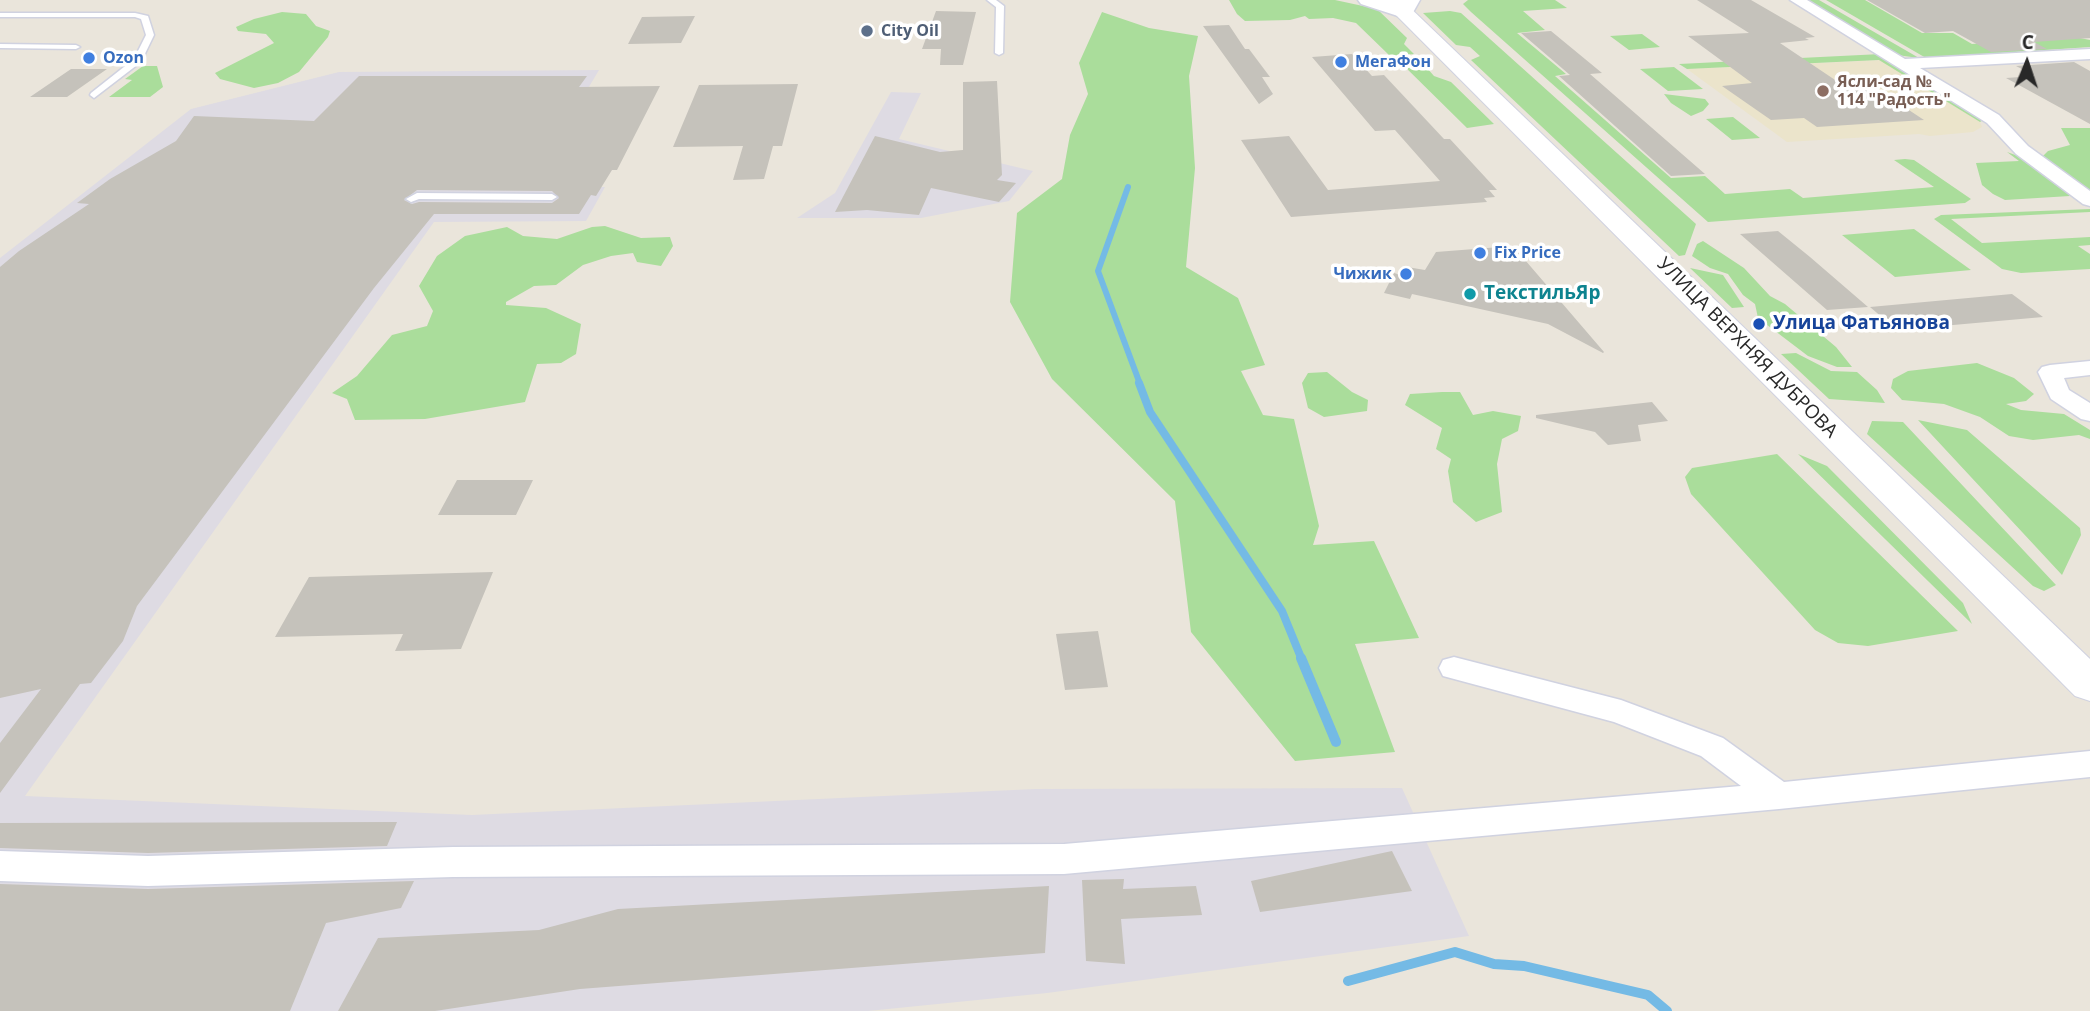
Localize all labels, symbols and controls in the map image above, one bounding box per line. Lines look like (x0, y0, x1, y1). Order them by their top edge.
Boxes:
place label: City Oil (881, 21, 939, 41)
marker: City Oil (859, 23, 875, 39)
north arrow (1992, 28, 2062, 98)
text: С (2021, 29, 2034, 55)
place label: Ozon (103, 48, 144, 68)
marker: Ozon (81, 50, 97, 66)
place label: МегаФон (1355, 52, 1431, 72)
marker: МегаФон (1333, 54, 1349, 70)
place label: Ясли-сад № 114 "Радость" (1837, 72, 1951, 110)
marker: Ясли-сад № 114 "Радость" (1815, 83, 1831, 99)
place label: Fix Price (1494, 243, 1561, 263)
marker: Fix Price (1472, 245, 1488, 261)
street label: УЛИЦА ВЕРХНЯЯ ДУБРОВА (1652, 253, 1842, 443)
place label: Чижик (1333, 264, 1392, 284)
marker: Чижик (1398, 266, 1414, 282)
place label: ТекстильЯр (1484, 283, 1601, 305)
marker: ТекстильЯр (1462, 286, 1478, 302)
place label: Улица Фатьянова (1773, 313, 1950, 335)
marker: Улица Фатьянова (1751, 316, 1767, 332)

